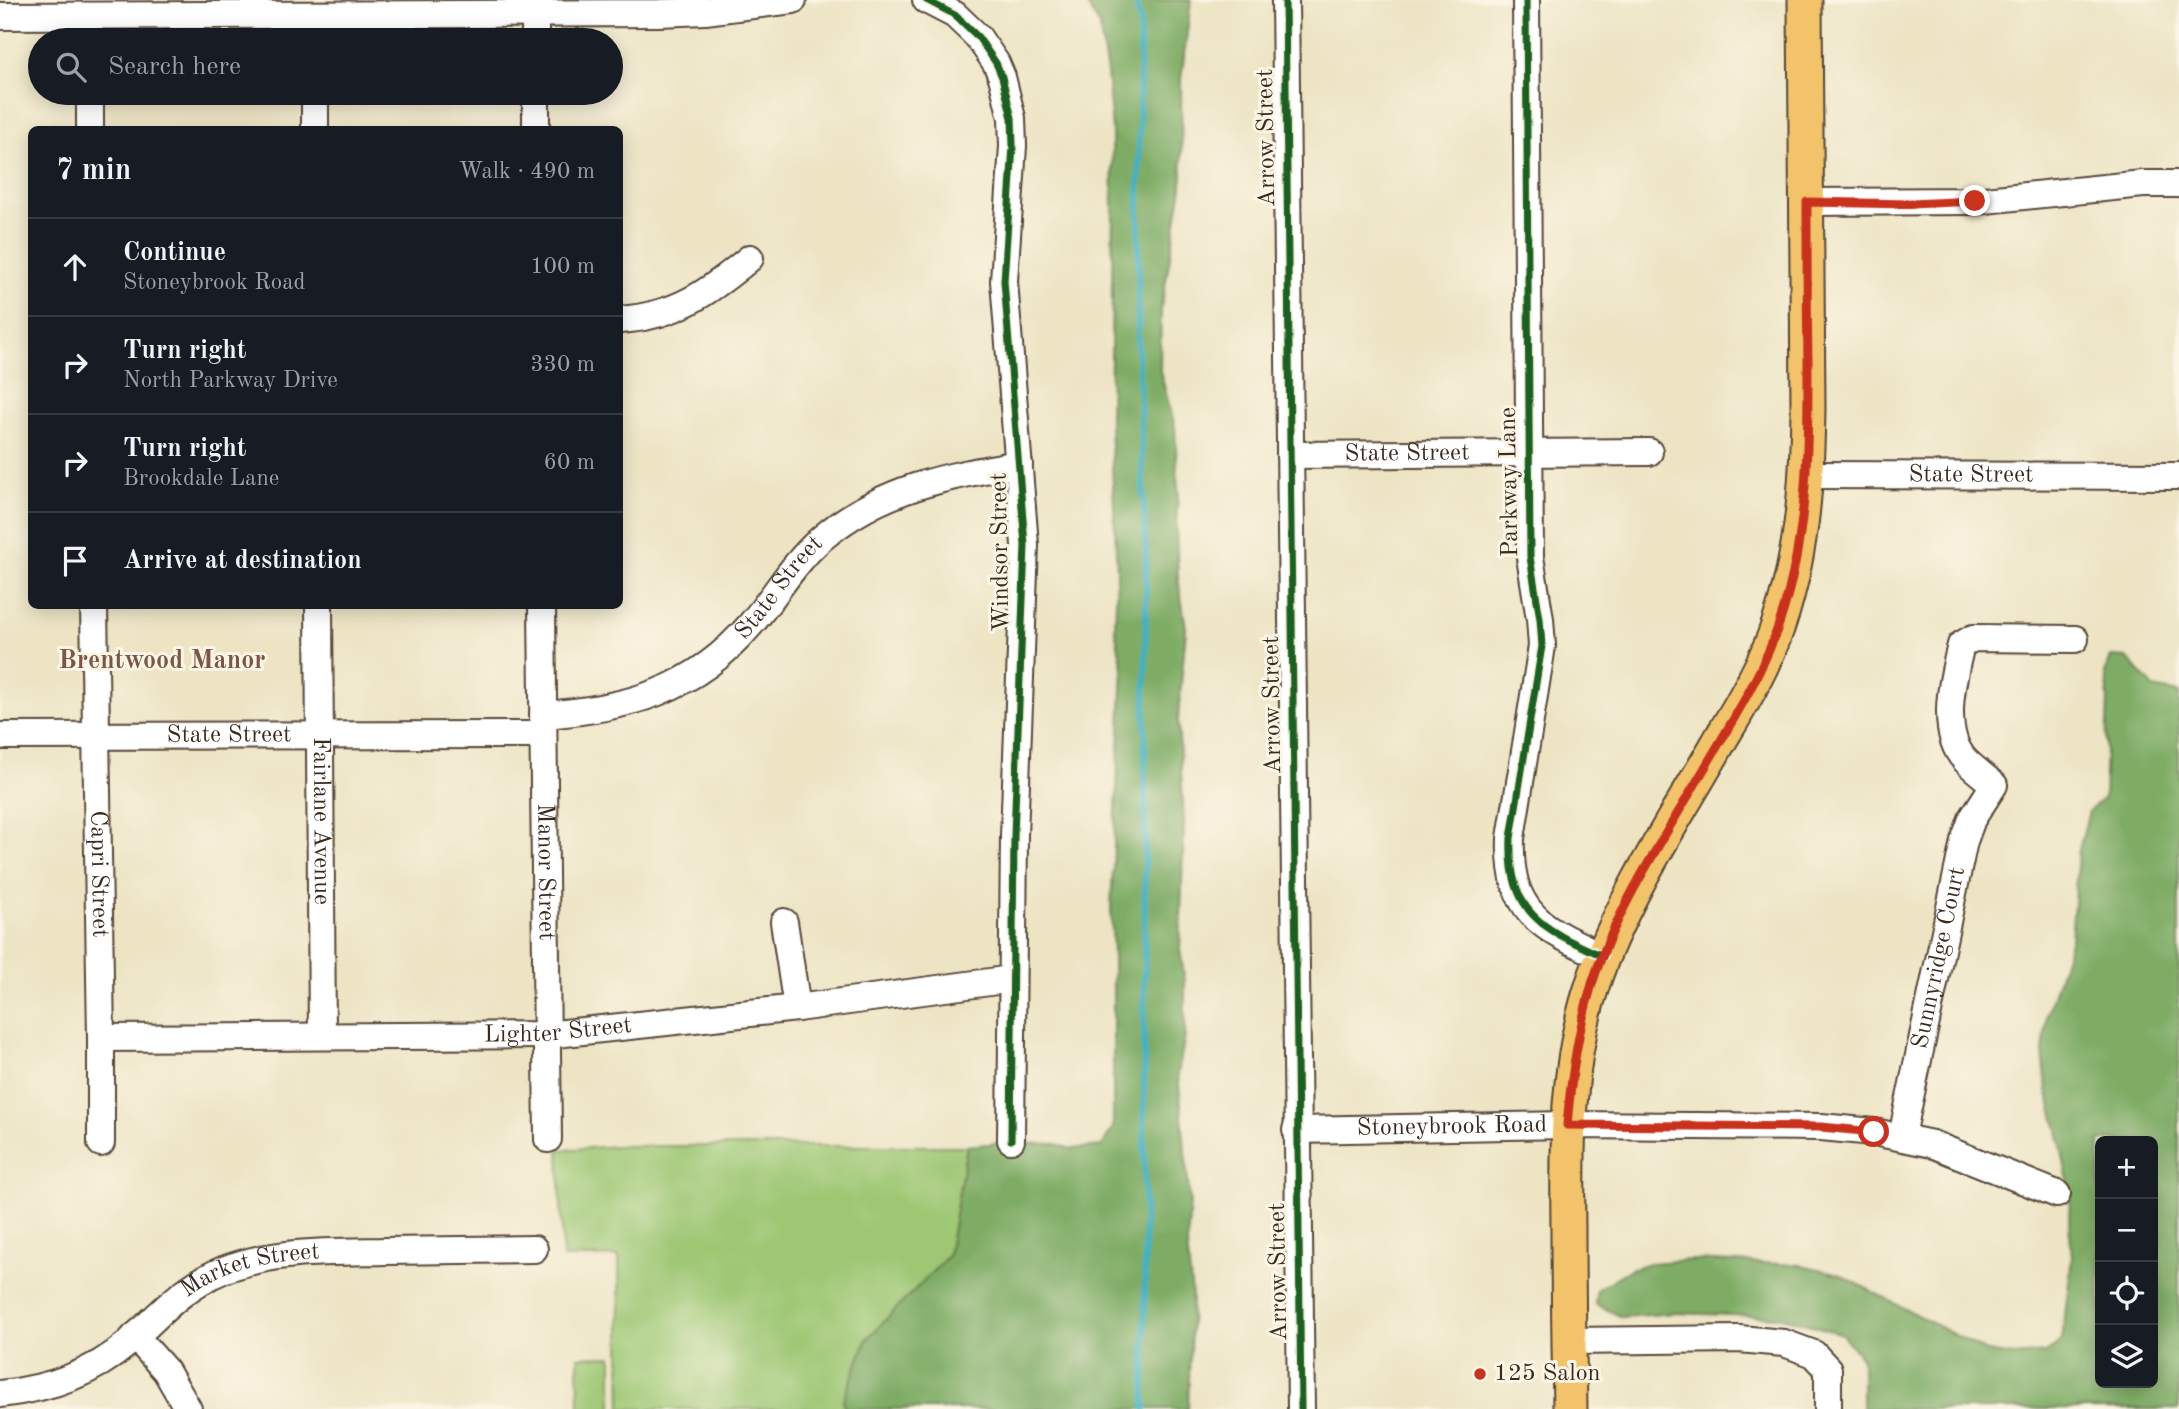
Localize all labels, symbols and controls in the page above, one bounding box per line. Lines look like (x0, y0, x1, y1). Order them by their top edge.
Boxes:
search box (28, 28, 623, 105)
icon: search (52, 48, 90, 86)
text: Search here (108, 54, 241, 80)
street label: Arrow Street (1254, 69, 1280, 207)
text: 7 min (56, 156, 131, 186)
text: Walk · 490 m (459, 160, 595, 183)
route end (1959, 185, 1990, 216)
text: Continue (123, 240, 226, 266)
icon: ahead (56, 248, 94, 286)
text: 100 m (530, 255, 595, 278)
text: Stoneybrook Road (123, 271, 306, 294)
text: Turn right (123, 338, 246, 364)
icon: right (56, 346, 94, 384)
text: 330 m (530, 353, 595, 376)
text: North Parkway Drive (123, 369, 338, 392)
street label: Parkway Lane (1497, 407, 1523, 557)
text: Turn right (123, 436, 246, 462)
street label: State Street (1344, 442, 1470, 467)
icon: right (56, 444, 94, 482)
text: 60 m (544, 451, 595, 474)
street label: State Street (1908, 463, 2034, 488)
text: Brookdale Lane (123, 467, 279, 490)
street label: Windsor Street (988, 472, 1014, 632)
street label: State Street (731, 531, 828, 645)
icon: arrive (56, 542, 94, 580)
text: Arrive at destination (123, 548, 362, 574)
street label: Arrow Street (1260, 636, 1286, 774)
district label: Brentwood Manor (58, 648, 266, 674)
street label: State Street (166, 723, 292, 748)
street label: Fairlane Avenue (308, 737, 333, 905)
street label: Manor Street (532, 803, 558, 941)
street label: Capri Street (85, 810, 111, 938)
street label: Sunnyridge Court (1909, 865, 1970, 1051)
street label: Lighter Street (484, 1014, 633, 1047)
street label: Stoneybrook Road (1356, 1113, 1547, 1141)
route start (1858, 1116, 1889, 1147)
map controls (2095, 1136, 2158, 1388)
button: + (2095, 1136, 2158, 1199)
button: − (2095, 1199, 2158, 1262)
street label: Arrow Street (1266, 1203, 1292, 1341)
street label: Market Street (177, 1240, 320, 1303)
button: locate (2095, 1262, 2158, 1325)
button: layers (2095, 1325, 2158, 1388)
place label: 125 Salon (1494, 1362, 1601, 1386)
marker: 125 Salon (1472, 1366, 1488, 1382)

